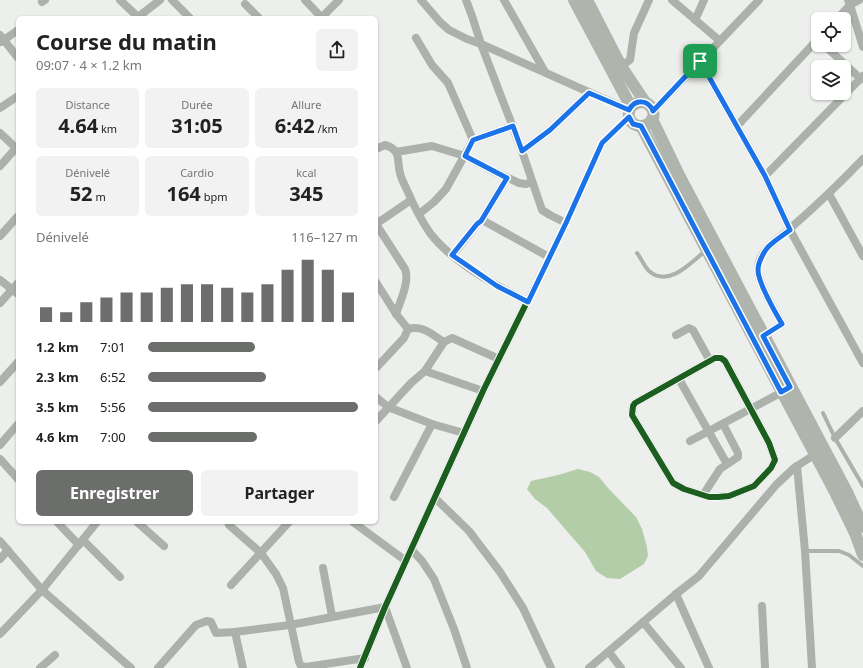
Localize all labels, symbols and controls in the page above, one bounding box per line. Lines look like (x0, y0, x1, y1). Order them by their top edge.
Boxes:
map controls (811, 12, 851, 100)
button: locate (811, 12, 851, 52)
text: Course du matin (36, 26, 217, 56)
button: share (316, 29, 358, 71)
pin (683, 44, 717, 78)
icon: arrive (689, 50, 711, 72)
text: 09:07 · 4 × 1.2 km (36, 56, 142, 74)
button: layers (811, 60, 851, 100)
text: Distance (65, 97, 110, 112)
text: Durée (181, 97, 213, 112)
text: Allure (291, 97, 321, 112)
text: 4.64 (58, 112, 98, 139)
text: 31:05 (171, 112, 223, 139)
text: 6:42 (275, 112, 315, 139)
text: km (98, 121, 117, 136)
text: /km (315, 121, 338, 136)
text: Dénivelé (65, 165, 110, 180)
text: Cardio (180, 165, 214, 180)
text: kcal (296, 165, 316, 180)
text: 52 (70, 180, 93, 207)
text: 164 (166, 180, 201, 207)
text: 345 (289, 180, 323, 207)
text: m (93, 189, 106, 204)
text: bpm (201, 189, 228, 204)
text: Dénivelé (36, 228, 89, 246)
text: 116–127 m (291, 228, 358, 246)
text: 1.2 km (36, 338, 79, 356)
text: 7:01 (100, 338, 126, 356)
text: 2.3 km (36, 368, 79, 386)
text: 6:52 (100, 368, 126, 386)
text: 3.5 km (36, 398, 79, 416)
text: 5:56 (100, 398, 126, 416)
text: 4.6 km (36, 428, 79, 446)
text: 7:00 (100, 428, 126, 446)
button: Enregistrer (36, 470, 193, 516)
button: Partager (201, 470, 358, 516)

